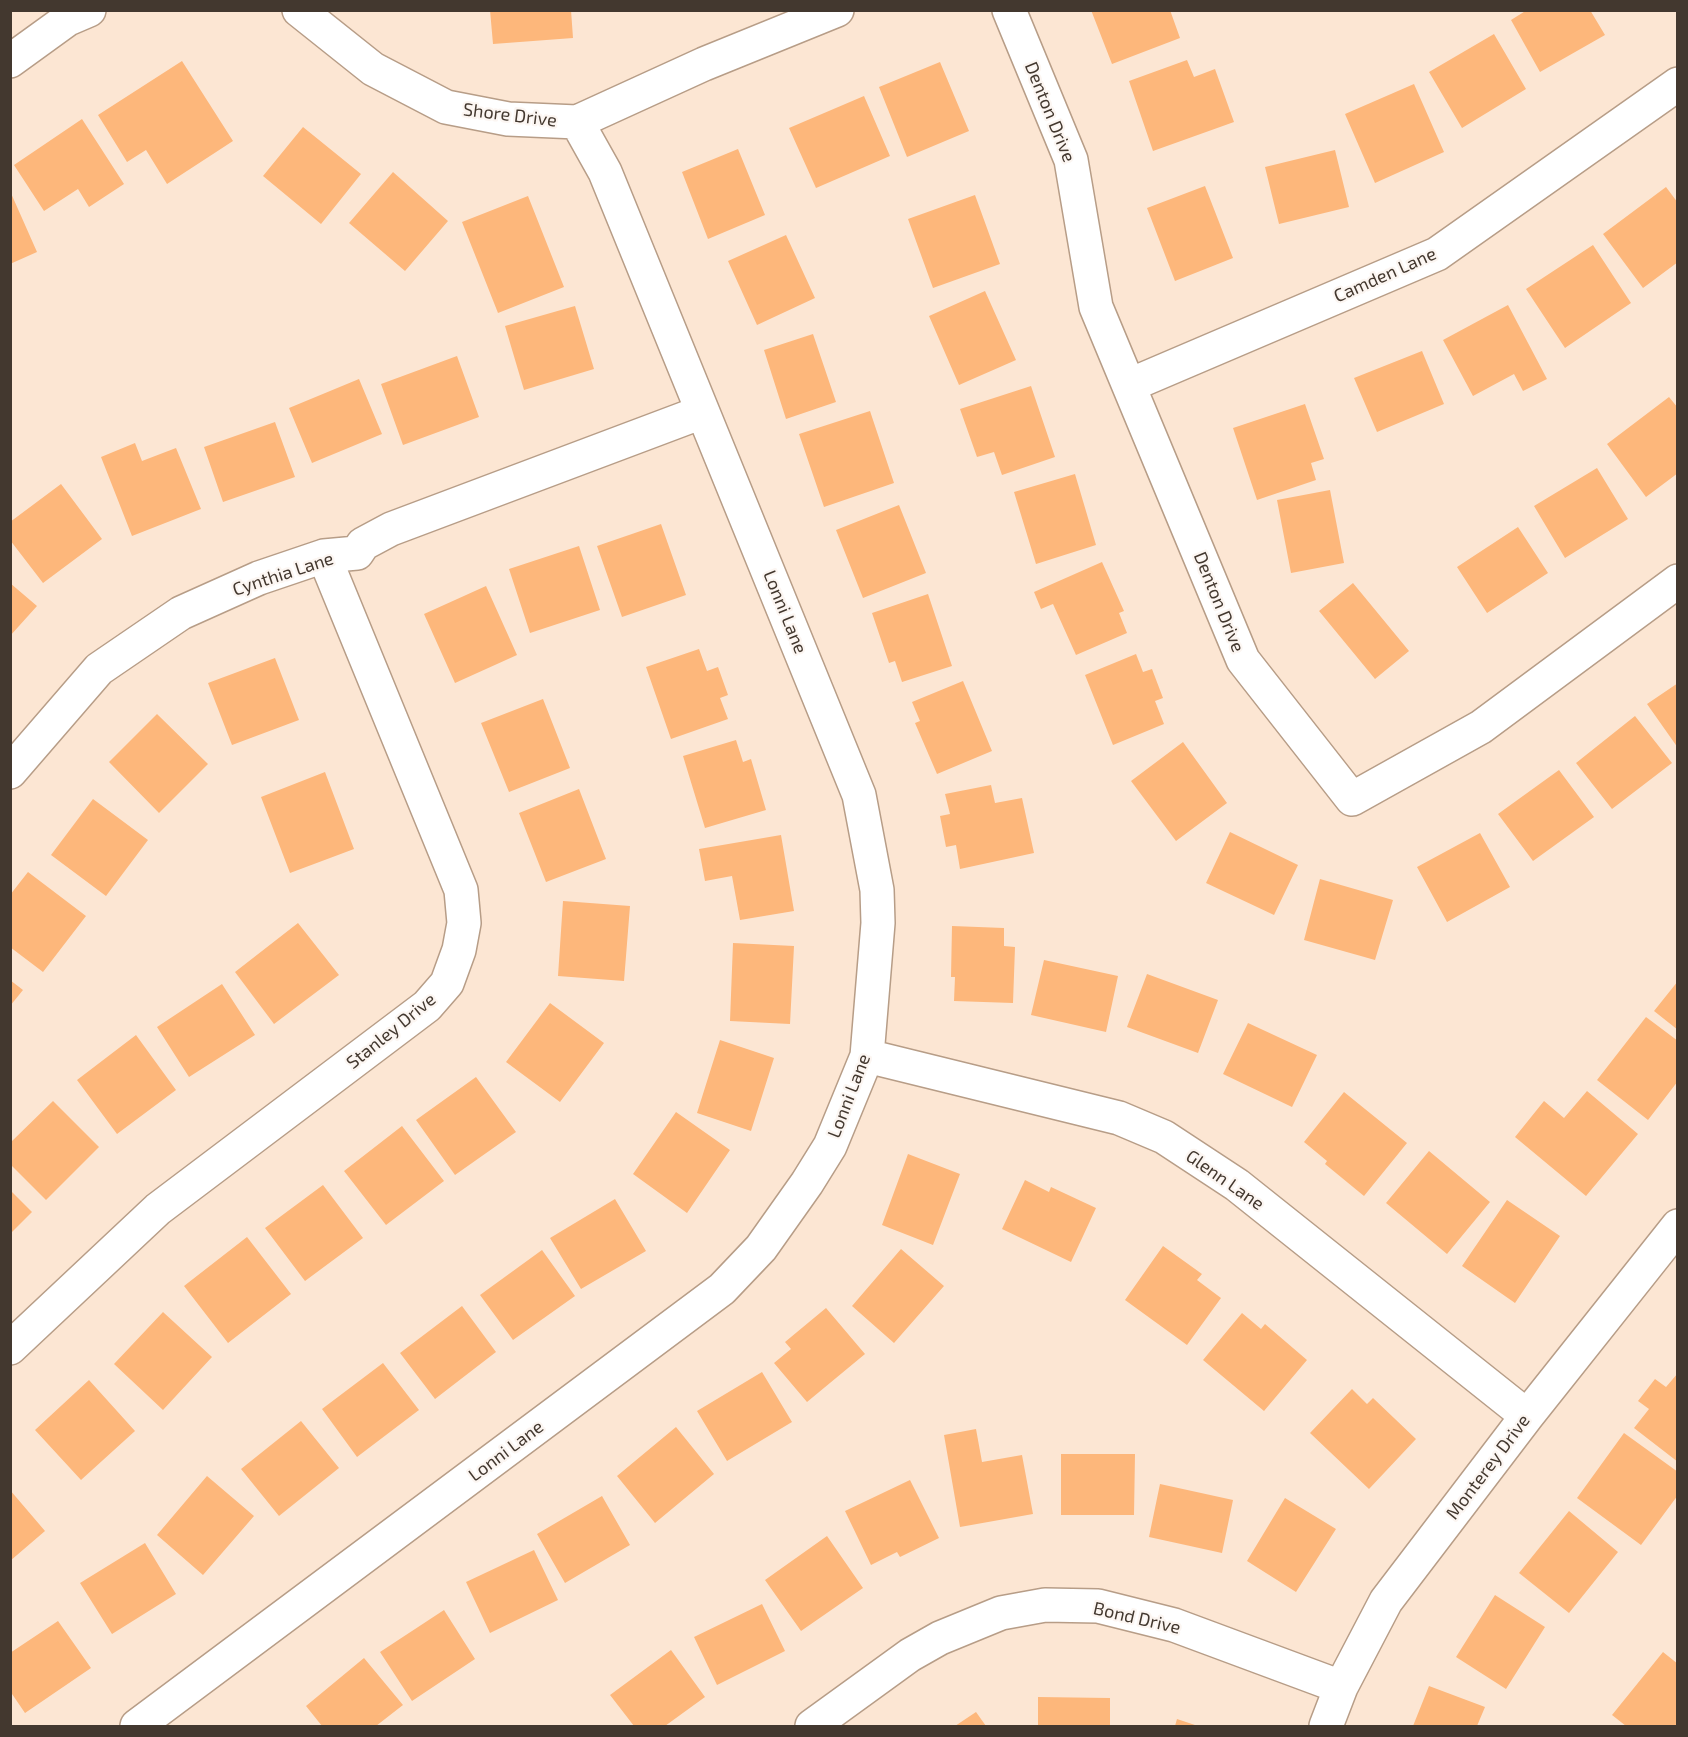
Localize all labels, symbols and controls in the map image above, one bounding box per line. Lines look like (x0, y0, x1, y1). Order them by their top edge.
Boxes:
street label: Denton Drive (1020, 59, 1080, 165)
street label: Shore Drive (462, 99, 558, 131)
street label: Camden Lane (1331, 243, 1439, 307)
street label: Cynthia Lane (230, 548, 336, 600)
street label: Denton Drive (1189, 549, 1249, 655)
street label: Lonni Lane (758, 567, 812, 657)
street label: Stanley Drive (342, 988, 440, 1074)
street label: Lonni Lane (823, 1051, 875, 1141)
street label: Glenn Lane (1182, 1145, 1268, 1215)
street label: Monterey Drive (1442, 1410, 1534, 1524)
street label: Lonni Lane (464, 1416, 548, 1486)
street label: Bond Drive (1091, 1597, 1183, 1639)

